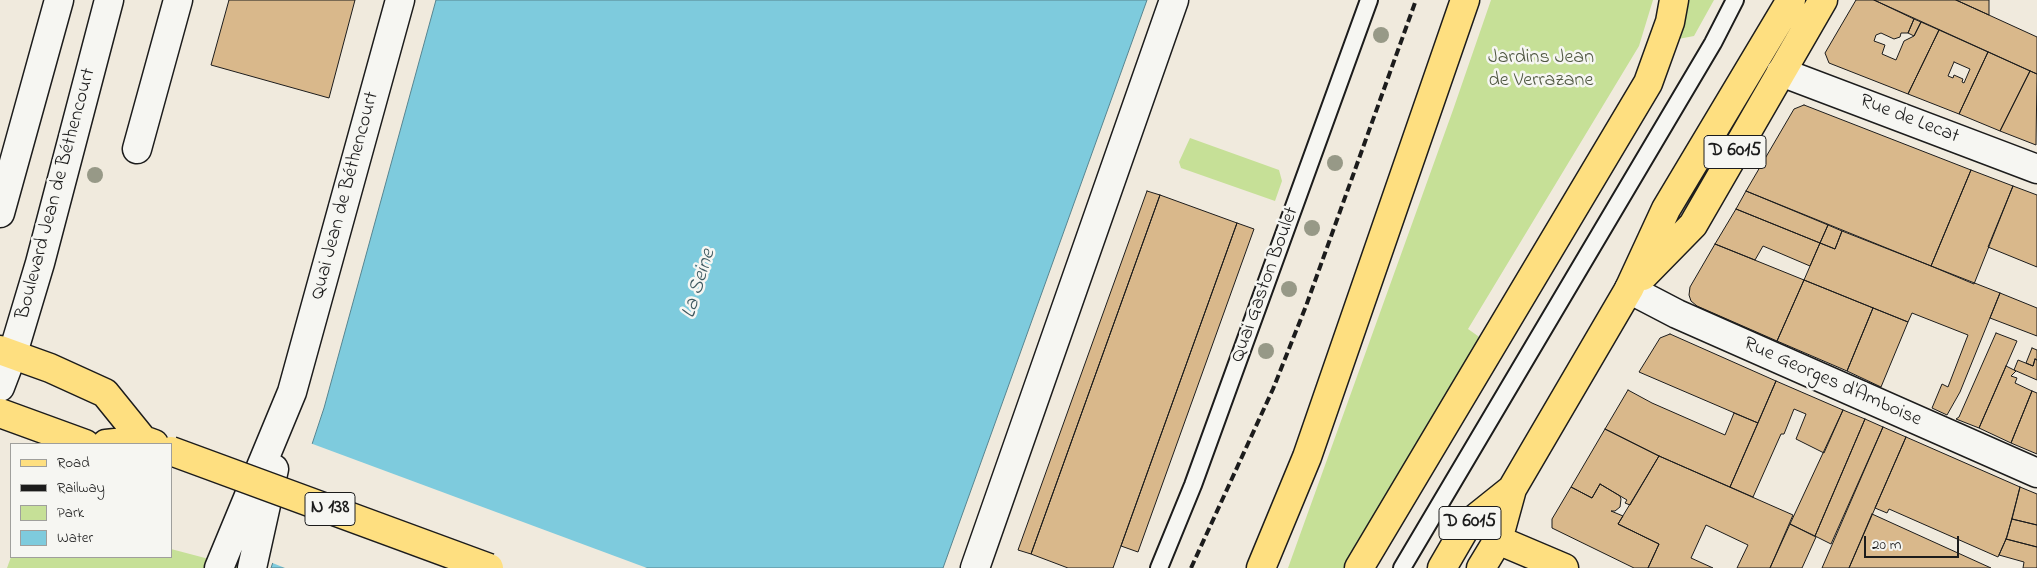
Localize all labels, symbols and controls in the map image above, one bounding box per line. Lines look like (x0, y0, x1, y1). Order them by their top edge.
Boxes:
park label: Jardins Jean de Verrazane (1488, 47, 1594, 94)
street label: Boulevard Jean de Béthencourt (12, 66, 102, 322)
street label: Quai Jean de Béthencourt (307, 89, 385, 303)
street label: Rue de Lecat (1856, 90, 1962, 150)
road number: D 6015 (1704, 136, 1766, 168)
street label: Quai Gaston Boulet (1227, 204, 1305, 366)
water label: La Seine (678, 246, 722, 322)
street label: Rue Georges d'Amboise (1739, 333, 1925, 433)
legend (10, 443, 172, 558)
text: Road (57, 452, 90, 474)
text: Railway (57, 477, 105, 499)
road number: N 138 (305, 492, 355, 526)
text: Park (57, 502, 84, 524)
road number: D 6015 (1439, 506, 1501, 540)
scale bar (1867, 526, 1962, 558)
text: Water (57, 527, 93, 549)
text: 20 m (1872, 534, 1901, 556)

